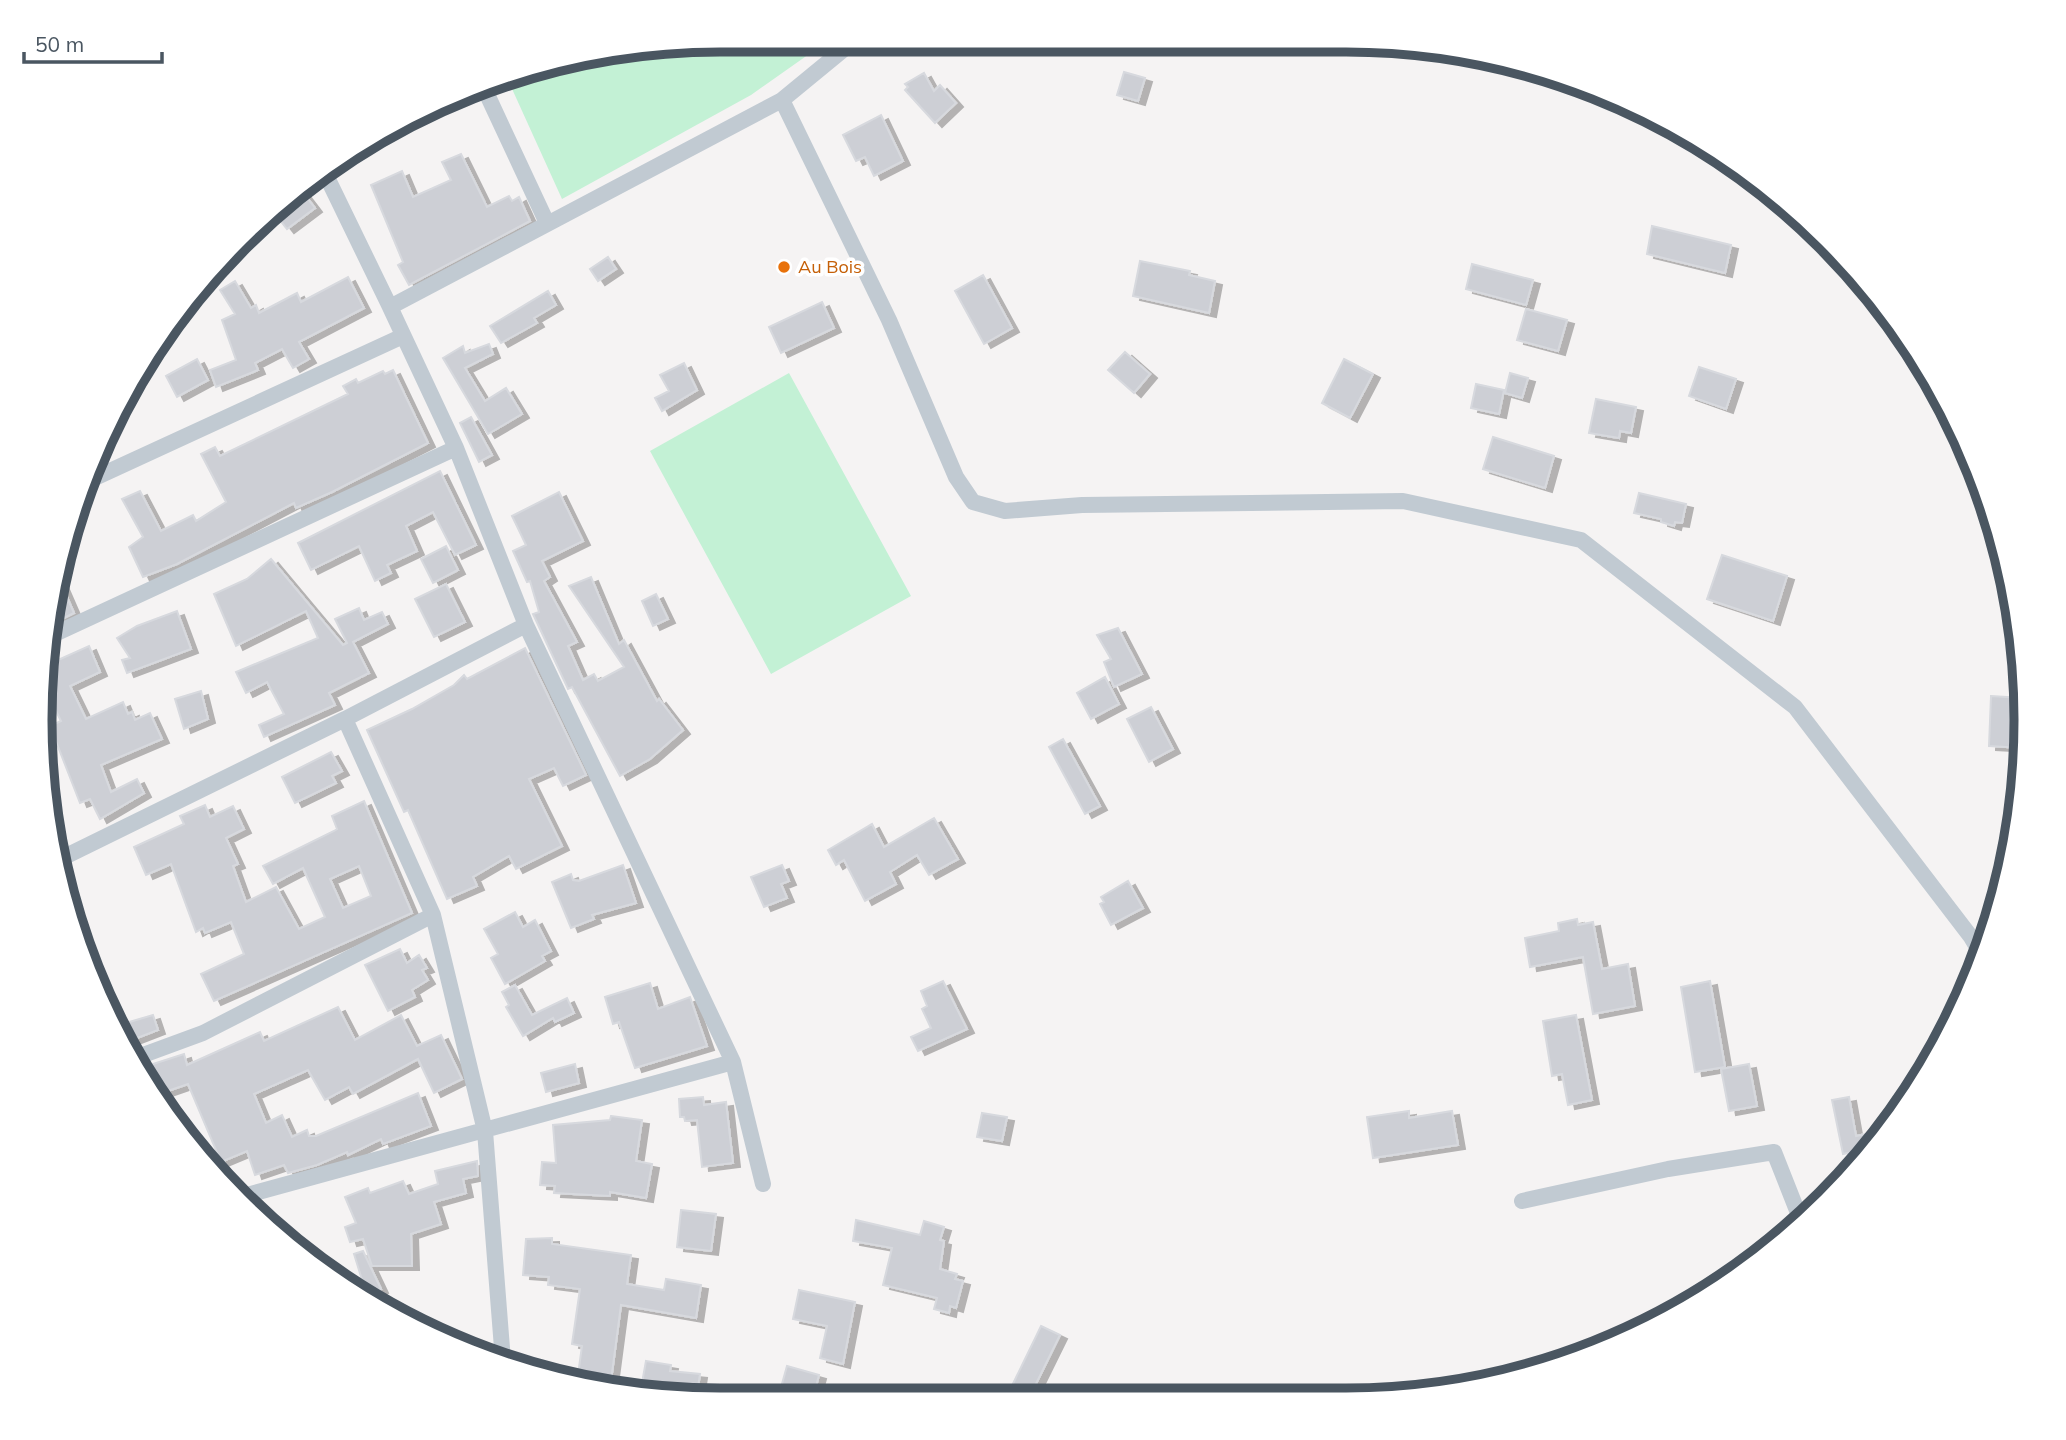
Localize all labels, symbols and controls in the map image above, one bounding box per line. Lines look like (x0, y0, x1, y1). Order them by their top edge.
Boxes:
scale bar (24, 21, 163, 65)
text: 50 m (35, 31, 84, 57)
place label: Au Bois (798, 255, 862, 278)
marker: Au Bois (776, 259, 792, 275)

